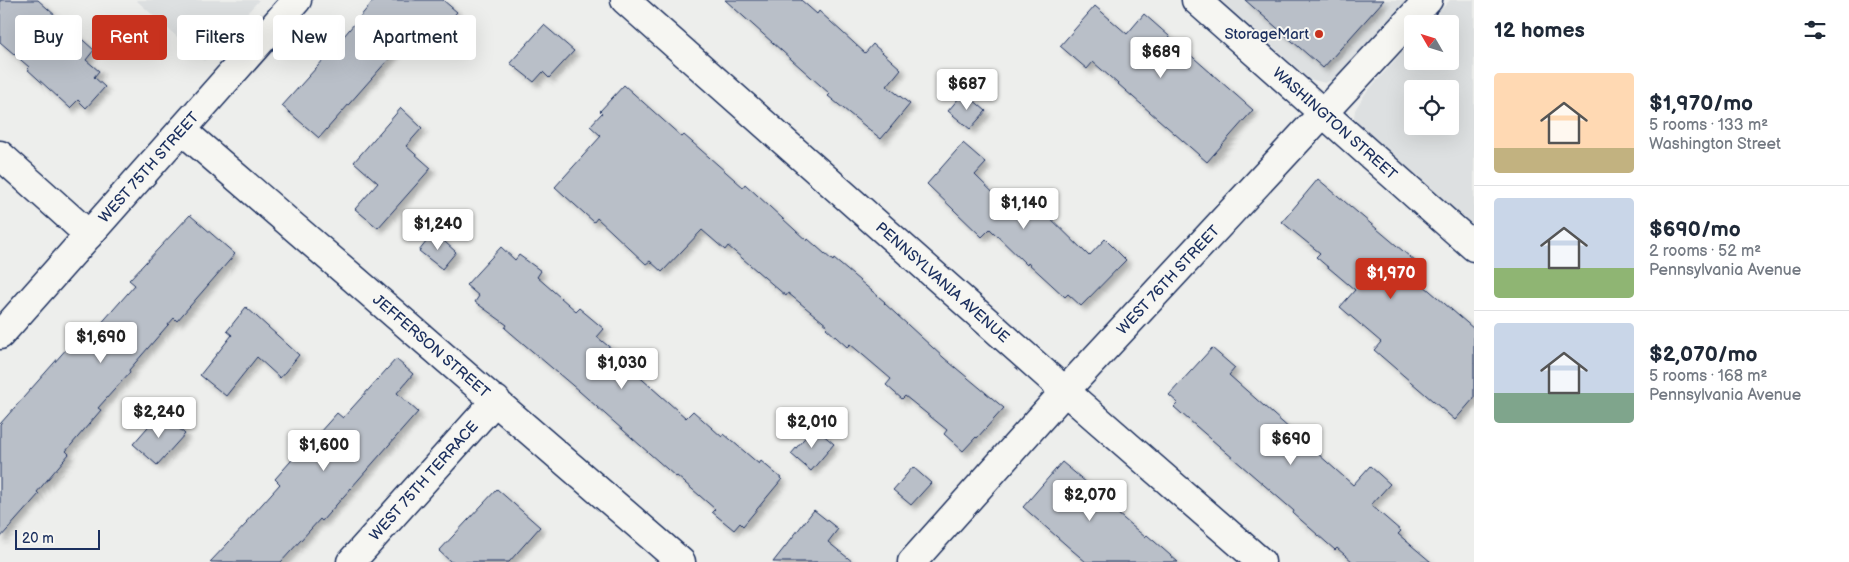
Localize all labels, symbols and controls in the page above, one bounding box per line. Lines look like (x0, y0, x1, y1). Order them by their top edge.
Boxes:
chip: Buy (15, 15, 82, 60)
chip: Rent (92, 15, 167, 60)
chip: Filters (177, 15, 263, 60)
chip: New (273, 15, 345, 60)
chip: Apartment (355, 15, 476, 60)
north arrow (1404, 15, 1459, 70)
map controls (1404, 15, 1459, 135)
icon: filters (1801, 16, 1829, 44)
text: 12 homes (1494, 18, 1585, 43)
place label: StorageMart (1224, 25, 1309, 44)
marker: StorageMart (1313, 28, 1325, 40)
pin: $689 (1131, 36, 1191, 79)
text: $689 (1141, 43, 1181, 62)
street label: WASHINGTON STREET (1269, 63, 1401, 184)
pin: $687 (937, 68, 997, 111)
text: $687 (948, 75, 986, 94)
button: locate (1404, 80, 1459, 135)
text: $1,970/mo (1649, 91, 1753, 116)
icon: home (1534, 93, 1594, 153)
street label: WEST 75TH STREET (94, 108, 203, 227)
text: 5 rooms · 133 m² (1649, 116, 1768, 135)
text: Washington Street (1649, 135, 1781, 154)
pin: $1,140 (983, 188, 1065, 230)
text: $1,140 (1001, 194, 1047, 213)
pin: $1,240 (397, 208, 479, 251)
text: $1,240 (413, 215, 463, 234)
text: $690/mo (1649, 217, 1741, 242)
street label: PENNSYLVANIA AVENUE (872, 218, 1014, 347)
icon: home (1534, 218, 1594, 278)
street label: WEST 76TH STREET (1113, 221, 1224, 339)
text: 2 rooms · 52 m² (1649, 242, 1761, 261)
pin: $1,970 (1350, 258, 1432, 300)
text: Pennsylvania Avenue (1649, 261, 1801, 280)
text: $1,970 (1366, 264, 1416, 283)
street label: JEFFERSON STREET (369, 290, 494, 402)
pin: $1,690 (60, 322, 142, 364)
text: $1,690 (76, 328, 126, 347)
text: $2,070/mo (1649, 342, 1758, 367)
icon: home (1534, 343, 1594, 403)
pin: $1,030 (581, 348, 663, 390)
text: $1,030 (597, 354, 647, 373)
text: 5 rooms · 168 m² (1649, 367, 1767, 386)
text: Pennsylvania Avenue (1649, 386, 1801, 405)
pin: $2,240 (118, 396, 200, 439)
text: $2,240 (133, 403, 185, 422)
pin: $2,010 (771, 406, 853, 449)
text: $2,010 (787, 413, 837, 432)
street label: WEST 75TH TERRACE (365, 417, 482, 545)
pin: $690 (1261, 424, 1321, 466)
pin: $1,600 (283, 430, 365, 472)
text: $690 (1271, 430, 1311, 449)
text: $1,600 (299, 436, 349, 455)
pin: $2,070 (1049, 480, 1131, 522)
text: $2,070 (1064, 486, 1116, 505)
scale bar (15, 527, 100, 550)
text: 20 m (22, 530, 54, 547)

